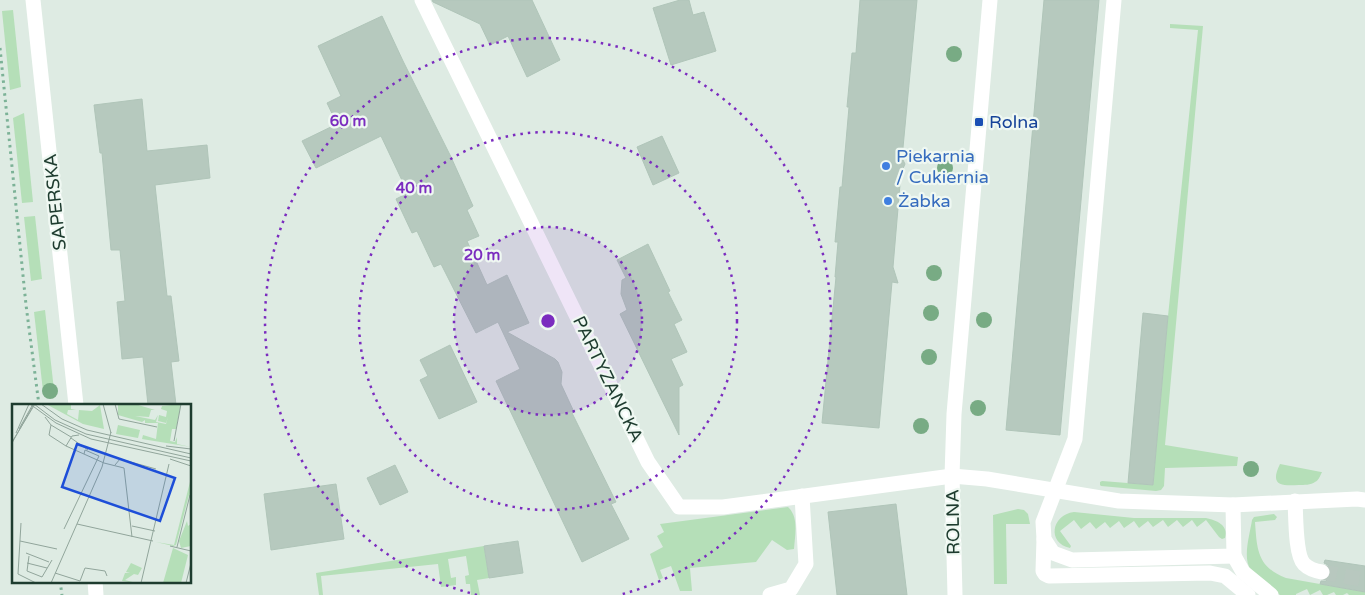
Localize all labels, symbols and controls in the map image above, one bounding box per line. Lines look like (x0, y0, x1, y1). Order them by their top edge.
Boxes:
place label: Rolna (989, 111, 1038, 133)
text: 60 m (330, 112, 366, 130)
marker: Rolna (973, 116, 985, 128)
place label: Piekarnia / Cukiernia (896, 145, 989, 188)
street label: SAPERSKA (39, 153, 71, 251)
marker: Piekarnia / Cukiernia (880, 160, 892, 172)
text: 40 m (396, 179, 432, 197)
place label: Żabka (898, 190, 951, 212)
marker: Żabka (882, 195, 894, 207)
text: 20 m (464, 246, 500, 264)
centre of rings (539, 312, 557, 330)
street label: PARTYZANCKA (568, 312, 648, 446)
inset map (12, 404, 191, 582)
street label: ROLNA (941, 489, 965, 555)

